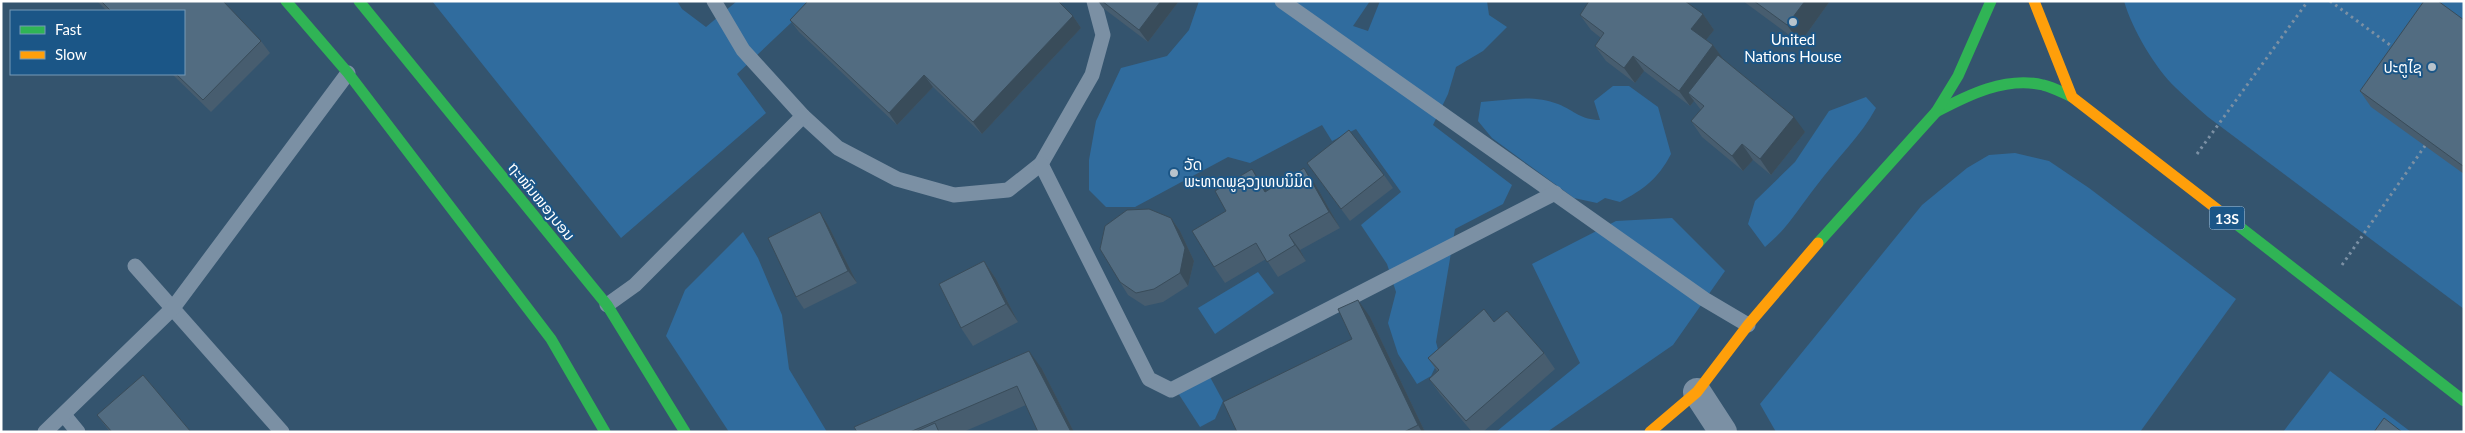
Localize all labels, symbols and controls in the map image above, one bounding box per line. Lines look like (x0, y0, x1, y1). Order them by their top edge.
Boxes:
legend (10, 10, 185, 75)
marker: United Nations House (1787, 16, 1799, 28)
text: Fast (55, 20, 82, 38)
place label: United Nations House (1744, 30, 1842, 65)
text: Slow (55, 45, 87, 63)
place label: ປະຕູໄຊ (2383, 58, 2422, 78)
marker: ປະຕູໄຊ (2426, 61, 2438, 73)
place label: ວັດ ພະທາດພູຊວງເທບນິມິດ (1184, 155, 1313, 192)
street label: ຖະໜົນໜອງບອນ (505, 158, 579, 244)
marker: ວັດ ພະທາດພູຊວງເທບນິມິດ (1168, 167, 1180, 179)
road number: 13S (2210, 207, 2244, 230)

